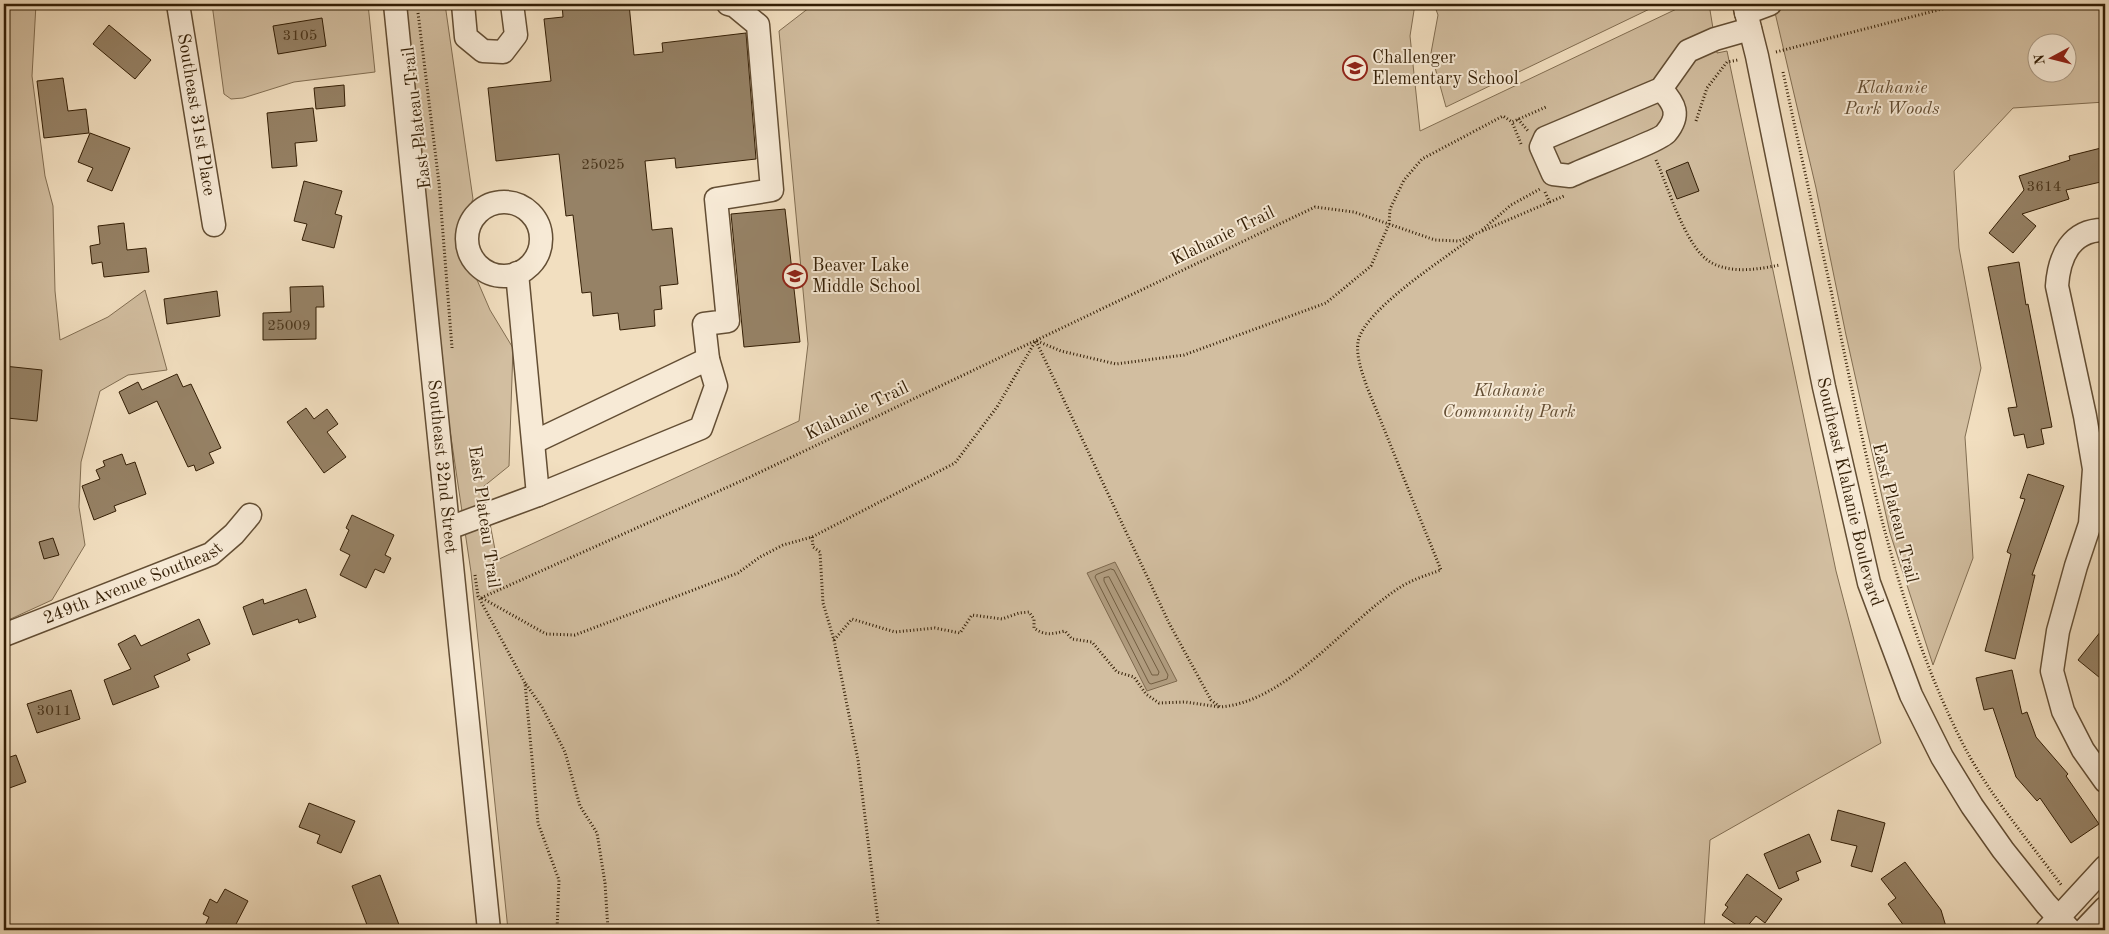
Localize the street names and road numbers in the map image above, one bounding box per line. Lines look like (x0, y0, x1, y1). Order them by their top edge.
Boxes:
street label: Southeast 31st Place (174, 32, 218, 197)
street label: East Plateau Trail (399, 46, 435, 190)
street label: Klahanie Trail (1168, 203, 1278, 269)
street label: Southeast Klahanie Boulevard (1813, 376, 1886, 609)
street label: Klahanie Trail (802, 378, 912, 444)
street label: Southeast 32nd Street (424, 379, 460, 555)
street label: East Plateau Trail (1869, 441, 1921, 585)
street label: East Plateau Trail (465, 445, 503, 589)
street label: 249th Avenue Southeast (41, 539, 226, 628)

